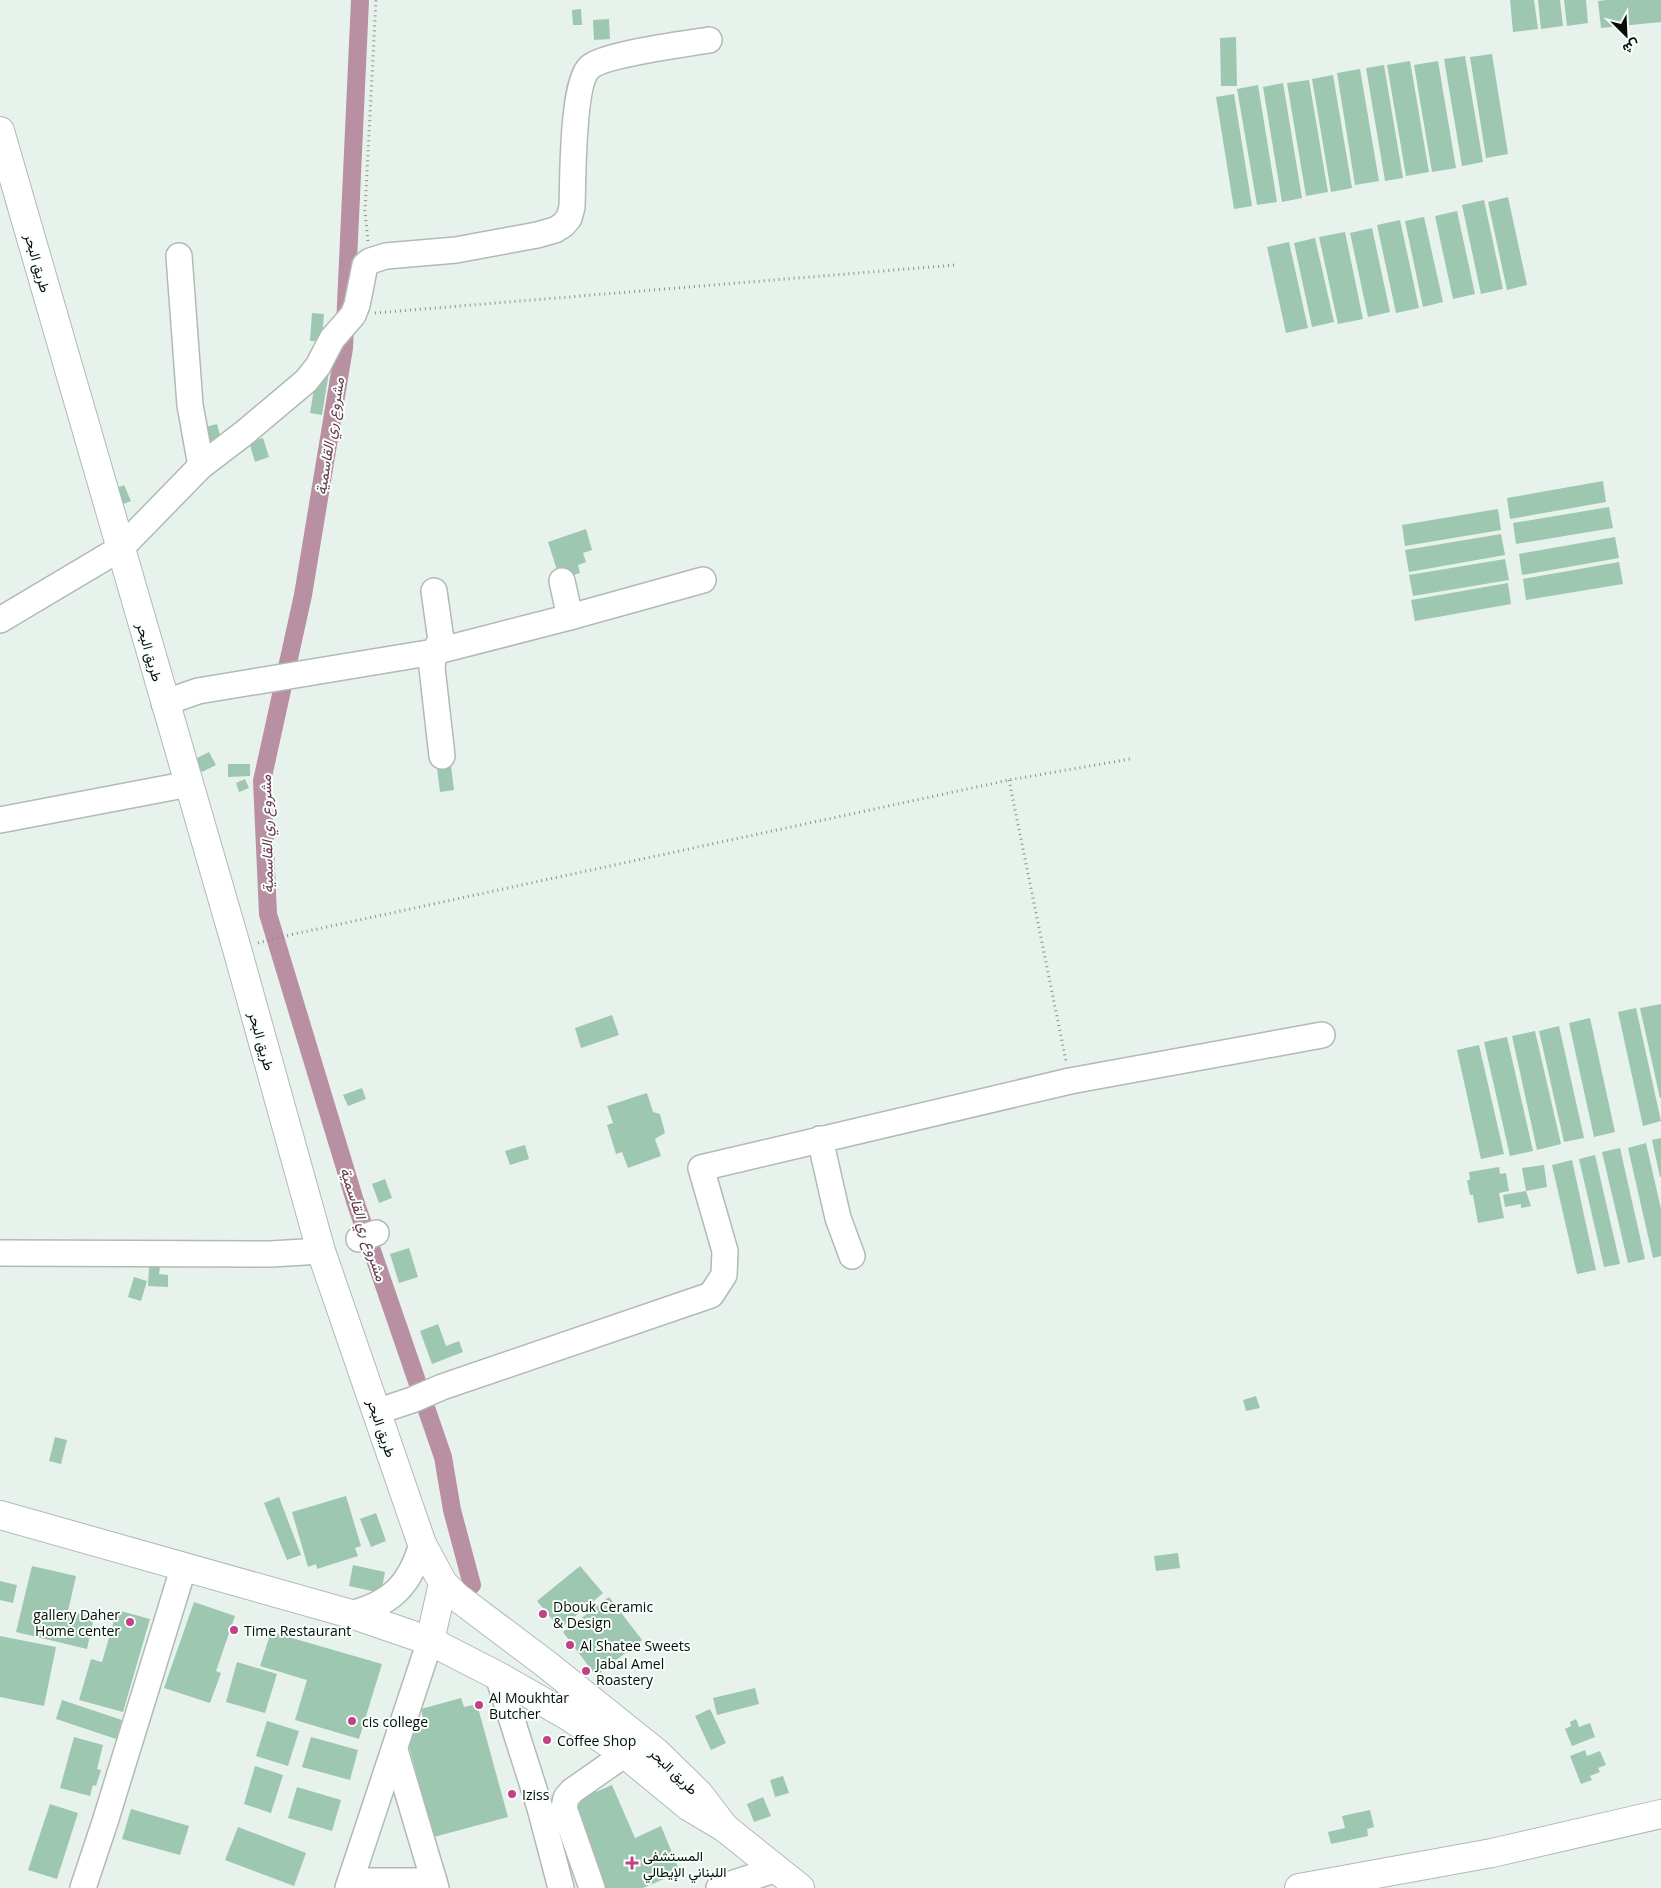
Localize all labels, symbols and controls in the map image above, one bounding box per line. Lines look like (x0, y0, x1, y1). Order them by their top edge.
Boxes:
north arrow (1601, 10, 1651, 60)
text: ش (1620, 35, 1643, 60)
street label: طريق البحر (20, 230, 55, 295)
water label: مشروع ري القاسمية (310, 375, 351, 497)
street label: طريق البحر (132, 619, 167, 684)
water label: مشروع ري القاسمية (255, 774, 280, 893)
street label: طريق البحر (244, 1008, 279, 1073)
water label: مشروع ري القاسمية (333, 1165, 392, 1285)
street label: طريق البحر (363, 1395, 401, 1460)
place label: Dbouk Ceramic & Design (553, 1597, 653, 1632)
place label: gallery Daher Home center (33, 1605, 120, 1640)
marker: Dbouk Ceramic & Design (537, 1608, 549, 1620)
marker: gallery Daher Home center (124, 1616, 136, 1628)
place label: Time Restaurant (244, 1621, 351, 1640)
marker: Time Restaurant (228, 1624, 240, 1636)
place label: Al Shatee Sweets (580, 1636, 691, 1655)
marker: Al Shatee Sweets (564, 1639, 576, 1651)
place label: Jabal Amel Roastery (594, 1654, 664, 1689)
marker: Jabal Amel Roastery (580, 1665, 592, 1677)
place label: Al Moukhtar Butcher (489, 1688, 569, 1723)
marker: Al Moukhtar Butcher (473, 1699, 485, 1711)
place label: cis college (362, 1712, 428, 1731)
marker: cis college (346, 1715, 358, 1727)
place label: Coffee Shop (557, 1731, 636, 1750)
marker: Coffee Shop (541, 1734, 553, 1746)
street label: طريق البحر (645, 1742, 702, 1799)
place label: Iziss (522, 1785, 550, 1804)
marker: Iziss (506, 1788, 518, 1800)
place label: المستشفى اللبناني الإيطالي (643, 1846, 726, 1884)
marker: المستشفى اللبناني الإيطالي (625, 1856, 639, 1870)

